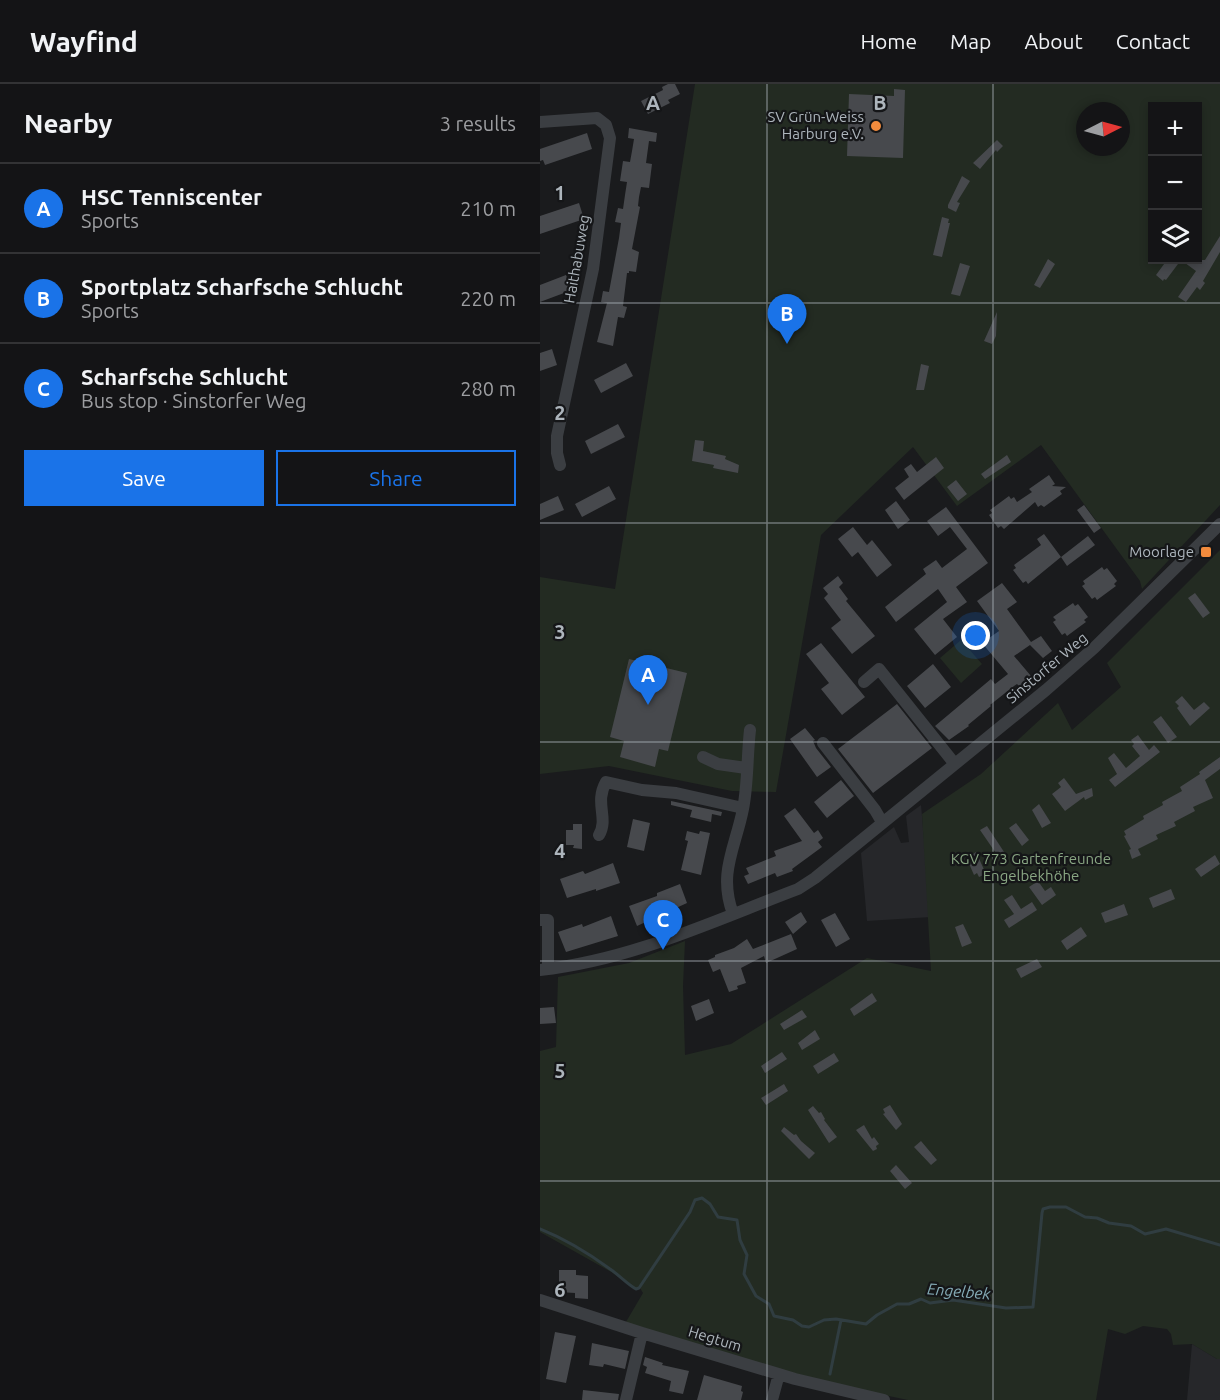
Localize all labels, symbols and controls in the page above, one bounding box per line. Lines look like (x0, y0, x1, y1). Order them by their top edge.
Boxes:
text: Wayfind (30, 26, 138, 57)
text: Home (860, 29, 917, 53)
text: Map (950, 29, 991, 53)
text: About (1024, 29, 1083, 53)
text: Contact (1116, 29, 1190, 53)
text: A (646, 91, 660, 114)
text: B (873, 91, 887, 114)
north arrow (1076, 102, 1130, 156)
map controls (1148, 102, 1202, 264)
button: + (1148, 102, 1202, 156)
place label: SV Grün-Weiss Harburg e.V. (768, 108, 864, 142)
text: Nearby (24, 109, 112, 138)
text: 3 results (440, 112, 516, 135)
marker: SV Grün-Weiss Harburg e.V. (869, 119, 883, 133)
button: − (1148, 156, 1202, 210)
text: 1 (554, 181, 566, 204)
text: HSC Tenniscenter (81, 184, 262, 209)
text: A (36, 197, 51, 220)
text: 210 m (460, 197, 516, 220)
text: Sports (81, 209, 139, 232)
button: layers (1148, 210, 1202, 264)
street label: Haithabuweg (560, 213, 593, 305)
text: Sportplatz Scharfsche Schlucht (81, 274, 403, 299)
text: B (37, 287, 50, 310)
text: 220 m (460, 287, 516, 310)
pin: B (768, 294, 806, 344)
text: Sports (81, 299, 139, 322)
text: Scharfsche Schlucht (81, 364, 288, 389)
text: C (37, 377, 50, 400)
text: 280 m (460, 377, 516, 400)
text: Bus stop · Sinstorfer Weg (81, 389, 306, 412)
text: 2 (554, 401, 566, 424)
button: Save (24, 450, 264, 506)
button: Share (276, 450, 516, 506)
place label: Moorlage (1129, 543, 1194, 560)
marker: Moorlage (1199, 545, 1213, 559)
text: 3 (554, 620, 566, 643)
your location (961, 621, 990, 650)
street label: Sinstorfer Weg (1003, 629, 1091, 706)
pin: A (628, 656, 668, 705)
text: 4 (554, 839, 566, 862)
park label: KGV 773 Gartenfreunde Engelbekhöhe (951, 850, 1111, 884)
pin: C (644, 900, 682, 950)
text: 5 (554, 1059, 566, 1082)
text: 6 (554, 1278, 566, 1301)
water label: Engelbek (926, 1279, 992, 1303)
street label: Hegtum (686, 1322, 744, 1355)

